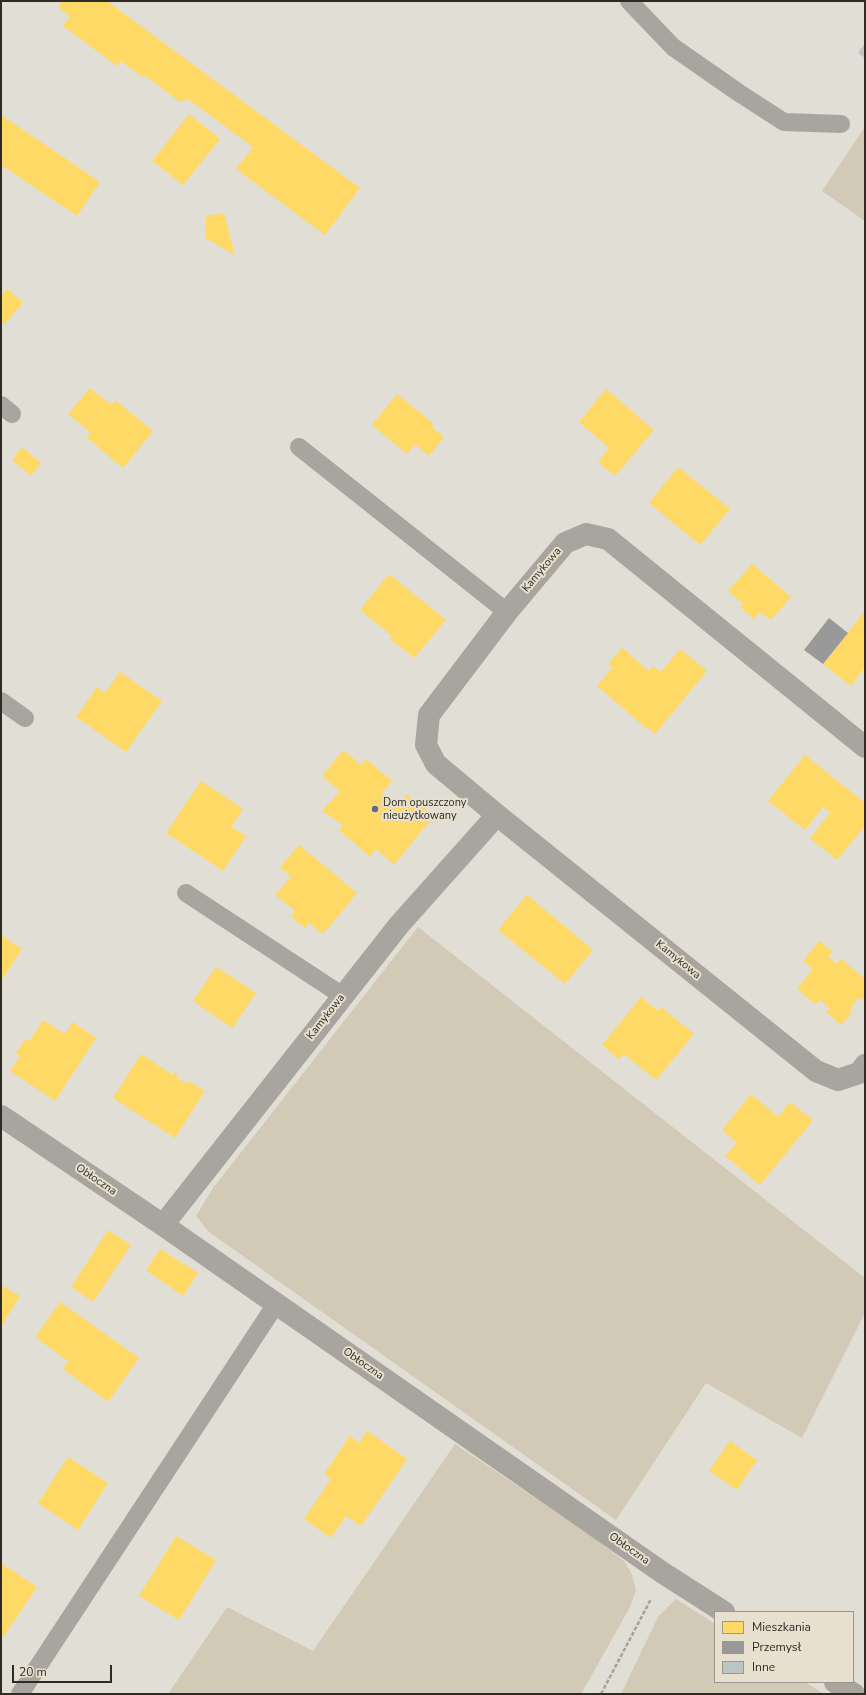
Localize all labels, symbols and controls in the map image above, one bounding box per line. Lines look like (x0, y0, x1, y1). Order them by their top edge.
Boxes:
street label: Kamykowa (520, 545, 564, 595)
place label: Dom opuszczony nieużytkowany (383, 796, 466, 822)
marker: Dom opuszczony nieużytkowany (370, 804, 380, 814)
street label: Kamykowa (653, 938, 703, 982)
street label: Kamykowa (304, 992, 348, 1042)
street label: Obłoczna (73, 1162, 119, 1198)
street label: Obłoczna (340, 1345, 386, 1383)
street label: Obłoczna (606, 1530, 652, 1568)
legend (714, 1611, 854, 1683)
text: Mieszkania (752, 1619, 811, 1635)
text: Przemysł (752, 1639, 801, 1655)
scale bar (14, 1657, 114, 1683)
text: Inne (752, 1659, 775, 1675)
text: 20 m (19, 1664, 47, 1680)

